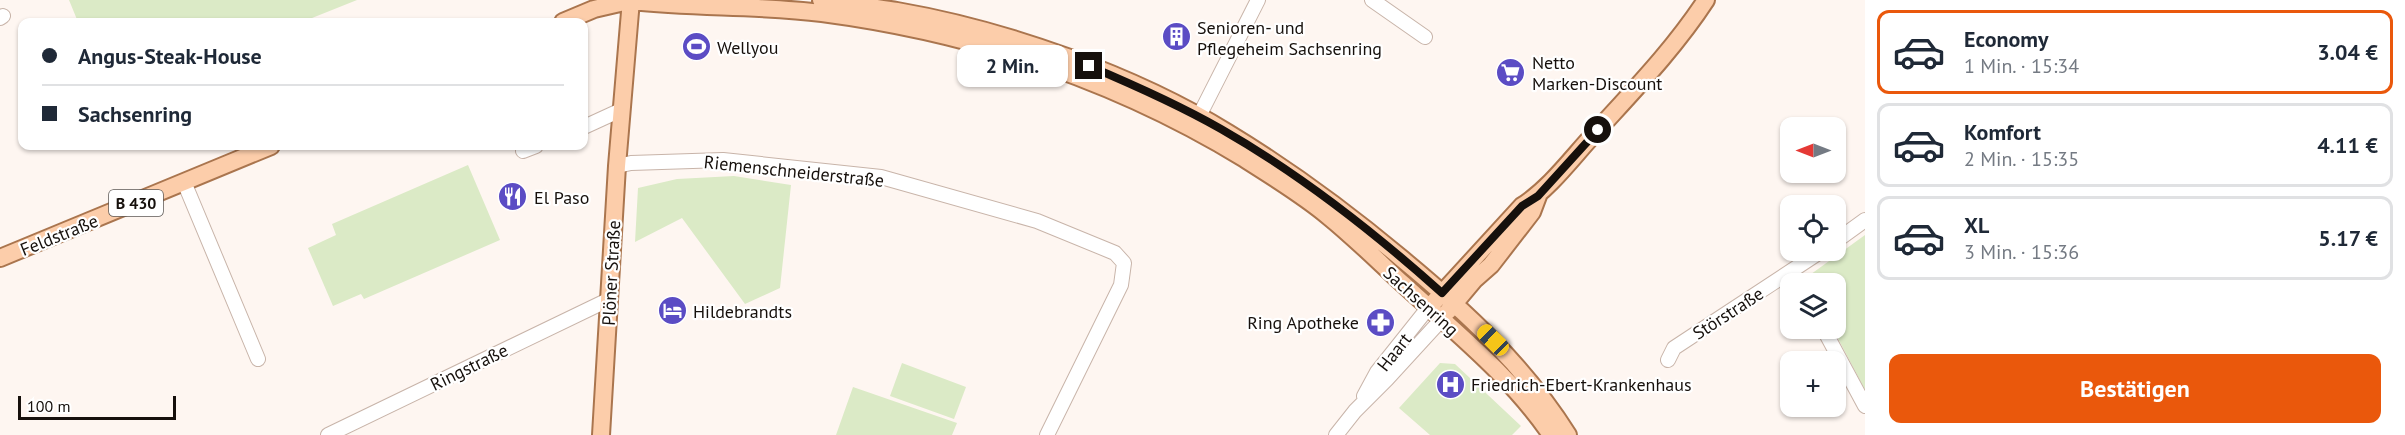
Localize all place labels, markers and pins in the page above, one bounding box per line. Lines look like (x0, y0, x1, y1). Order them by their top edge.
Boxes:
place label: Senioren- und Pflegeheim Sachsenring (1197, 16, 1382, 60)
building icon: Senioren- und Pflegeheim Sachsenring (1160, 21, 1192, 53)
sports icon: Wellyou (680, 31, 712, 63)
place label: Wellyou (717, 36, 778, 59)
place label: Netto Marken-Discount (1532, 51, 1662, 95)
supermarket icon: Netto Marken-Discount (1495, 56, 1527, 88)
restaurant icon: El Paso (497, 181, 529, 213)
place label: El Paso (534, 186, 589, 209)
hotel icon: Hildebrandts (656, 295, 688, 327)
place label: Hildebrandts (693, 300, 792, 323)
pharmacy icon: Ring Apotheke (1364, 306, 1396, 338)
place label: Ring Apotheke (1247, 311, 1359, 334)
hospital icon: Friedrich-Ebert-Krankenhaus (1434, 368, 1466, 400)
place label: Friedrich-Ebert-Krankenhaus (1471, 373, 1691, 396)

